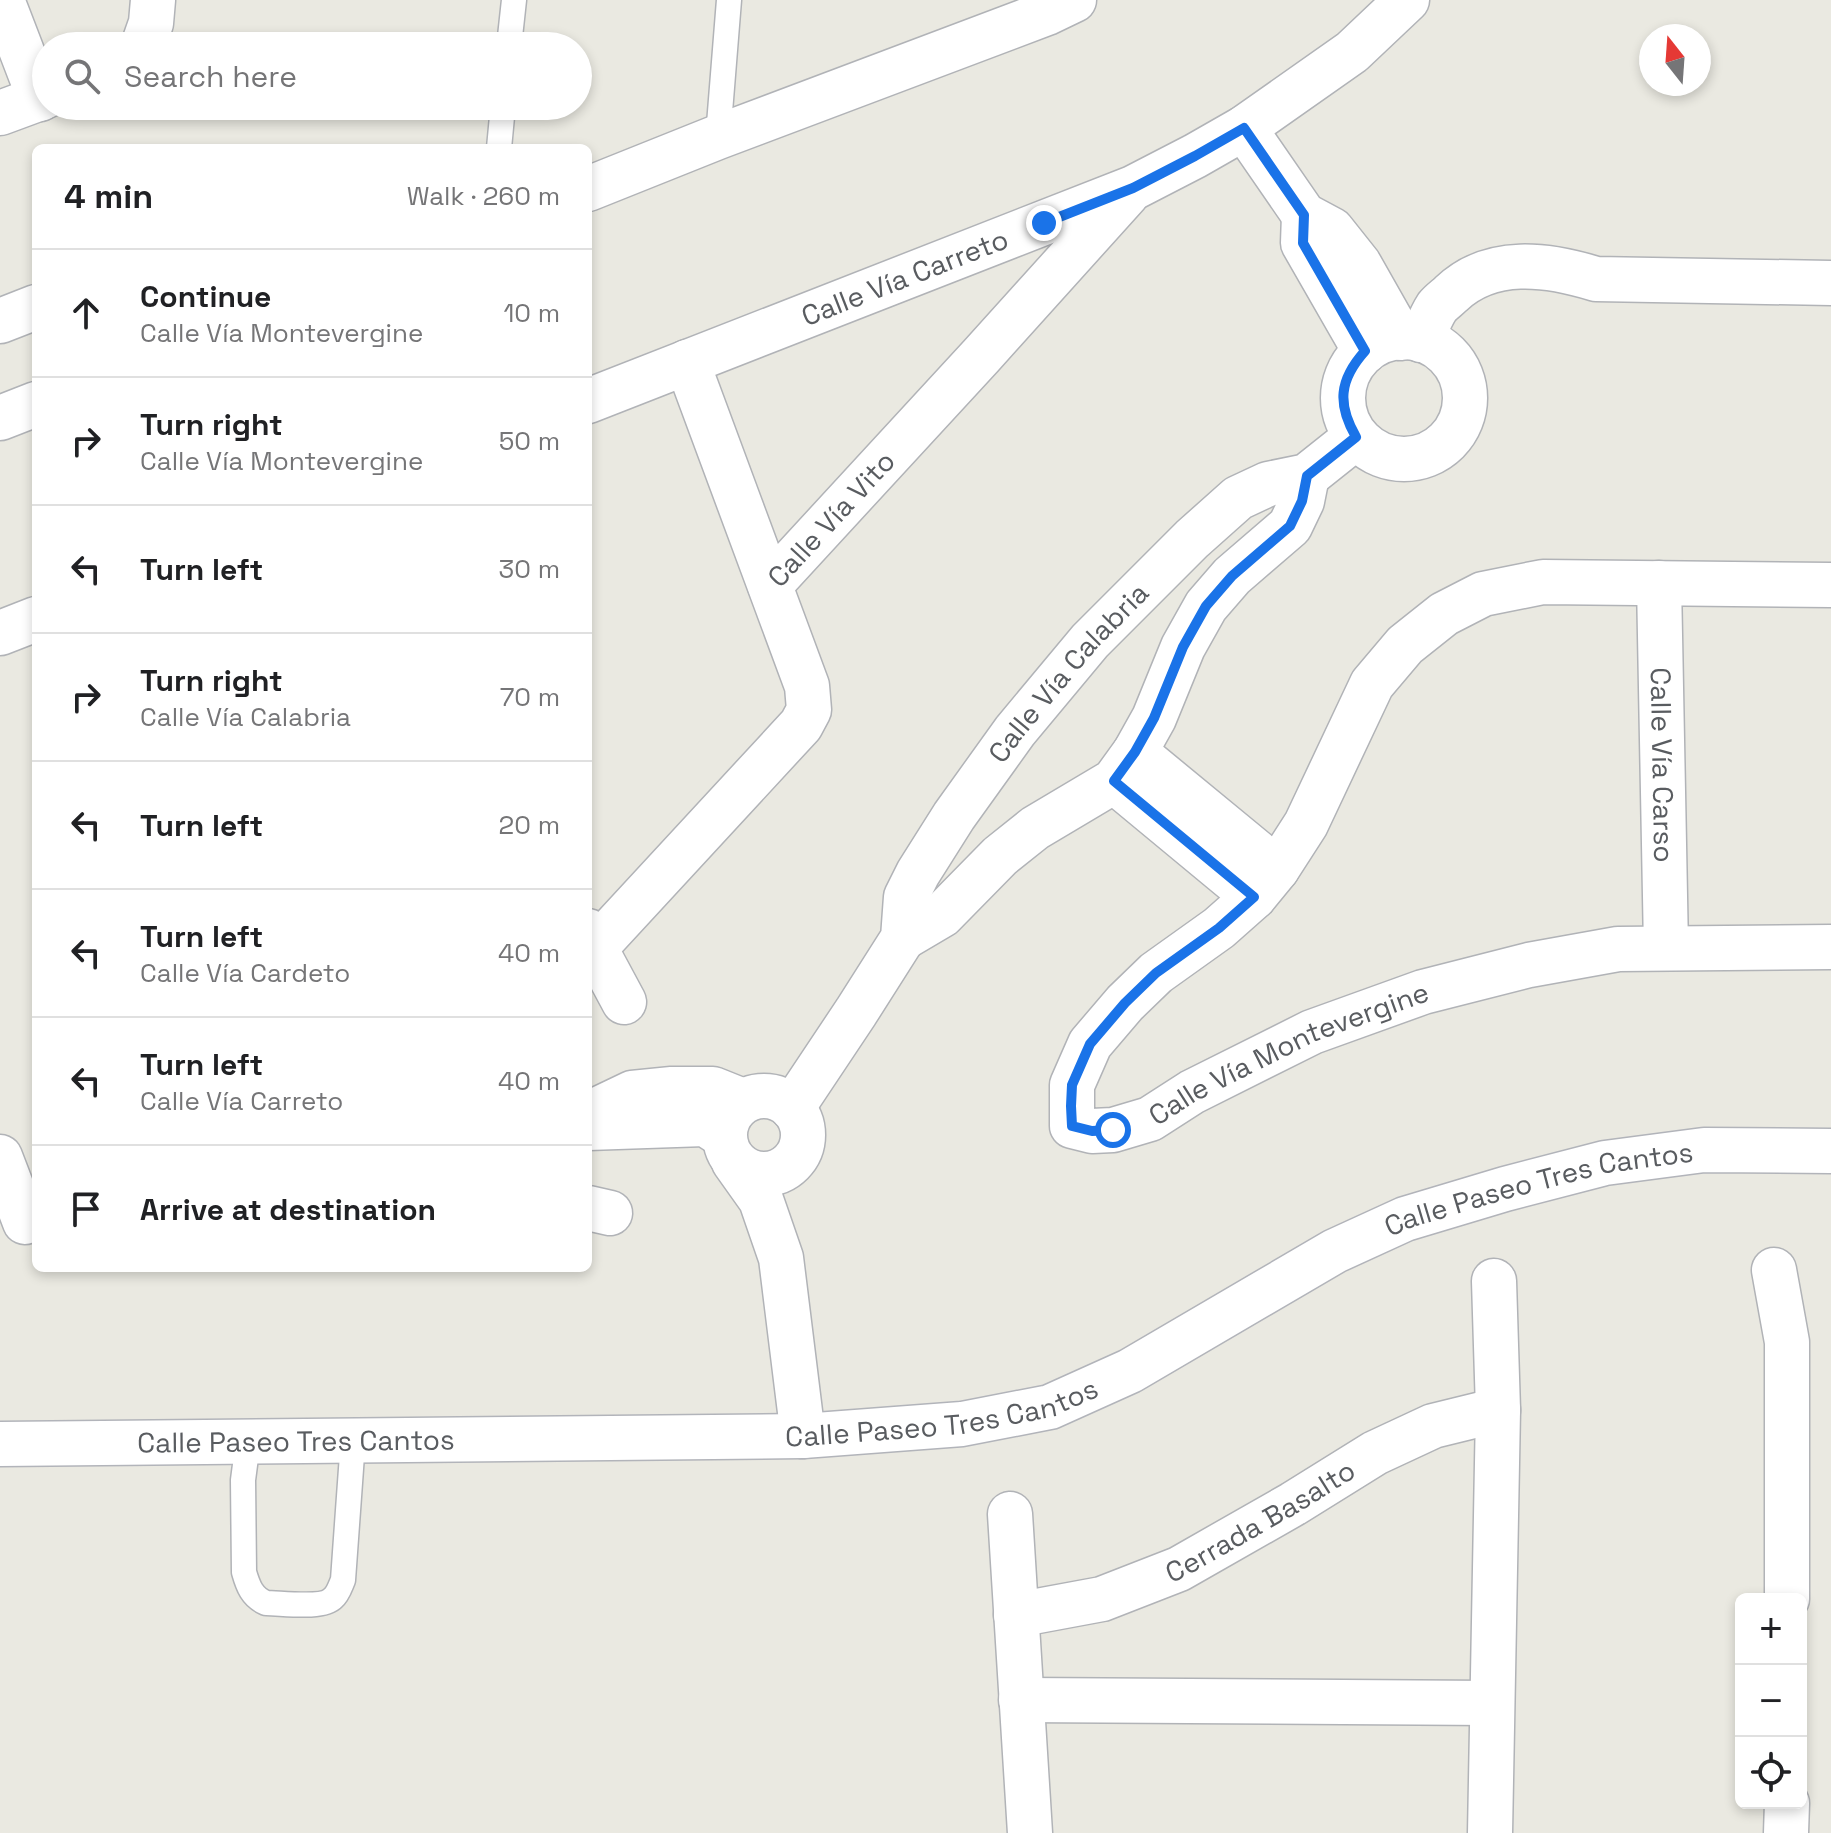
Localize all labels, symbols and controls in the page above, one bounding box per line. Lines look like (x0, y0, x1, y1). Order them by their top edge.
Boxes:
north arrow (1639, 24, 1711, 96)
search box (32, 32, 592, 120)
icon: search (60, 54, 104, 98)
text: Search here (124, 57, 297, 96)
text: 4 min (64, 175, 153, 218)
text: Walk · 260 m (407, 179, 560, 213)
route end (1026, 205, 1062, 241)
street label: Calle Vía Carreto (796, 221, 1013, 334)
text: Continue (140, 277, 271, 316)
icon: ahead (64, 291, 108, 335)
text: 10 m (503, 296, 560, 330)
text: Calle Vía Montevergine (140, 316, 423, 350)
text: Turn right (140, 405, 283, 444)
icon: right (64, 419, 108, 463)
text: 50 m (499, 424, 560, 458)
street label: Calle Vía Vito (759, 443, 903, 594)
text: Calle Vía Montevergine (140, 444, 423, 478)
icon: left (64, 547, 108, 591)
text: Turn left (140, 550, 263, 589)
text: 30 m (499, 552, 560, 586)
street label: Calle Vía Calabria (980, 575, 1156, 770)
text: Turn right (140, 661, 283, 700)
street label: Calle Vía Carso (1643, 667, 1682, 863)
icon: right (64, 675, 108, 719)
text: 70 m (500, 680, 560, 714)
text: Calle Vía Calabria (140, 700, 351, 734)
icon: left (64, 803, 108, 847)
text: Turn left (140, 806, 263, 845)
text: 20 m (499, 808, 560, 842)
text: Turn left (140, 917, 263, 956)
icon: left (64, 931, 108, 975)
text: 40 m (498, 936, 560, 970)
text: Calle Vía Cardeto (140, 956, 350, 990)
street label: Calle Vía Montevergine (1142, 973, 1434, 1133)
text: Turn left (140, 1045, 263, 1084)
icon: left (64, 1059, 108, 1103)
text: 40 m (498, 1064, 560, 1098)
text: Calle Vía Carreto (140, 1084, 343, 1118)
route start (1095, 1112, 1131, 1148)
street label: Calle Paseo Tres Cantos (1378, 1134, 1695, 1244)
icon: arrive (64, 1187, 108, 1231)
text: Arrive at destination (140, 1190, 436, 1229)
street label: Calle Paseo Tres Cantos (785, 1370, 1104, 1454)
street label: Calle Paseo Tres Cantos (137, 1421, 455, 1461)
street label: Cerrada Basalto (1160, 1452, 1362, 1591)
map controls (1735, 1593, 1807, 1809)
button: + (1735, 1593, 1807, 1665)
button: − (1735, 1665, 1807, 1737)
button: locate (1735, 1737, 1807, 1809)

